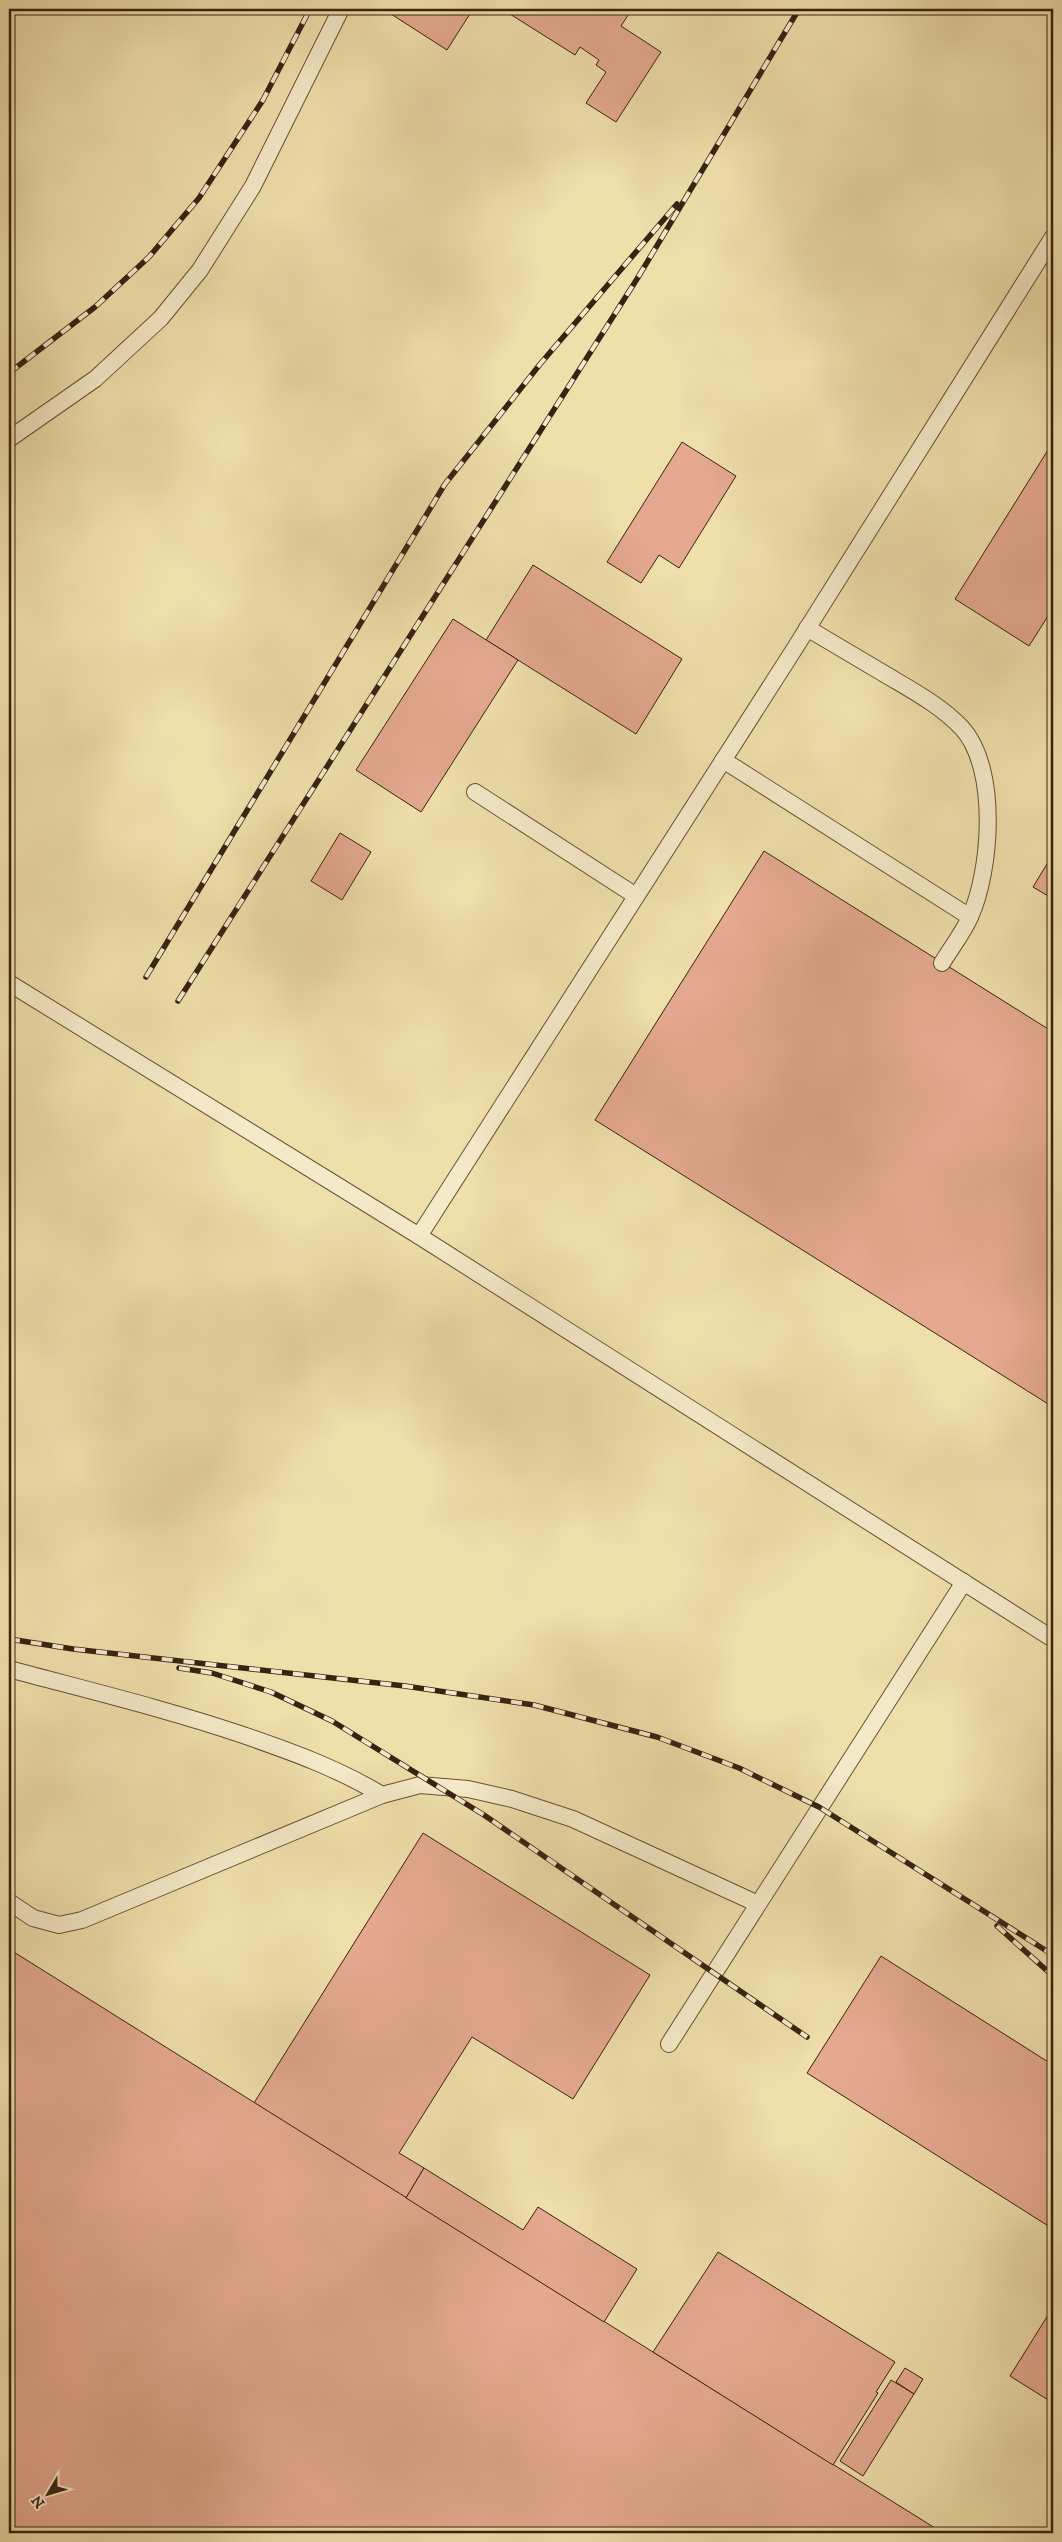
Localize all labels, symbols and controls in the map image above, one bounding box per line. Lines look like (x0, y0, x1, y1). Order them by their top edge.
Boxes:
north arrow (22, 2470, 72, 2520)
text: N (28, 2491, 49, 2511)

